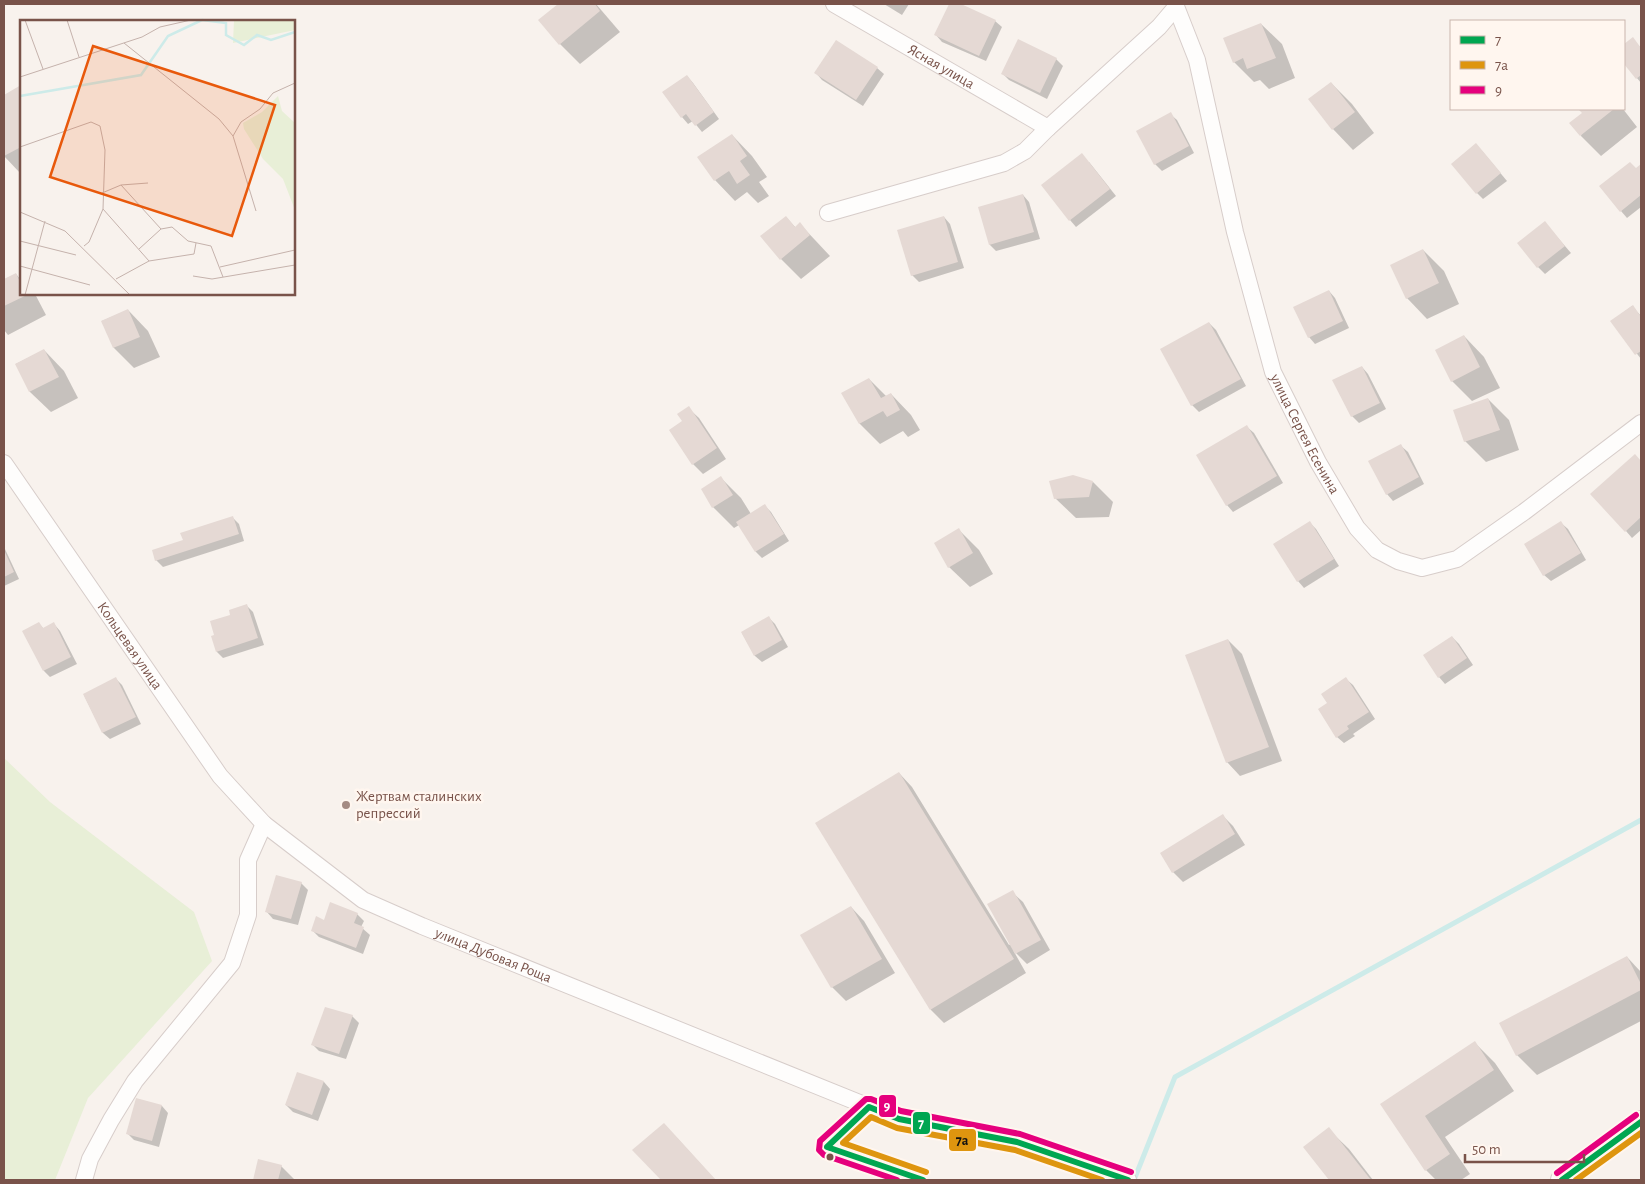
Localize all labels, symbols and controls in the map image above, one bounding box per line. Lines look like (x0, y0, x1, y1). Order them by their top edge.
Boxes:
inset map (20, 20, 295, 295)
legend (1450, 20, 1625, 110)
text: 7 (1495, 33, 1501, 48)
street label: Ясная улица (905, 42, 977, 92)
text: 7а (1495, 58, 1508, 73)
text: 9 (1495, 83, 1502, 98)
street label: улица Сергея Есенина (1267, 371, 1342, 497)
street label: Кольцевая улица (94, 600, 165, 693)
place label: Жертвам сталинских репрессий (356, 789, 482, 821)
marker: Жертвам сталинских репрессий (340, 799, 352, 811)
street label: улица Дубовая Роща (432, 925, 554, 986)
line badge: 9 (878, 1094, 897, 1118)
text: 9 (884, 1099, 891, 1113)
line badge: 7 (912, 1111, 931, 1135)
text: 7 (918, 1117, 924, 1131)
line badge: 7а (948, 1128, 977, 1152)
scale bar (1465, 1132, 1584, 1164)
text: 7а (956, 1134, 969, 1148)
text: 50 m (1472, 1142, 1501, 1157)
unlabelled marker (825, 1152, 835, 1162)

